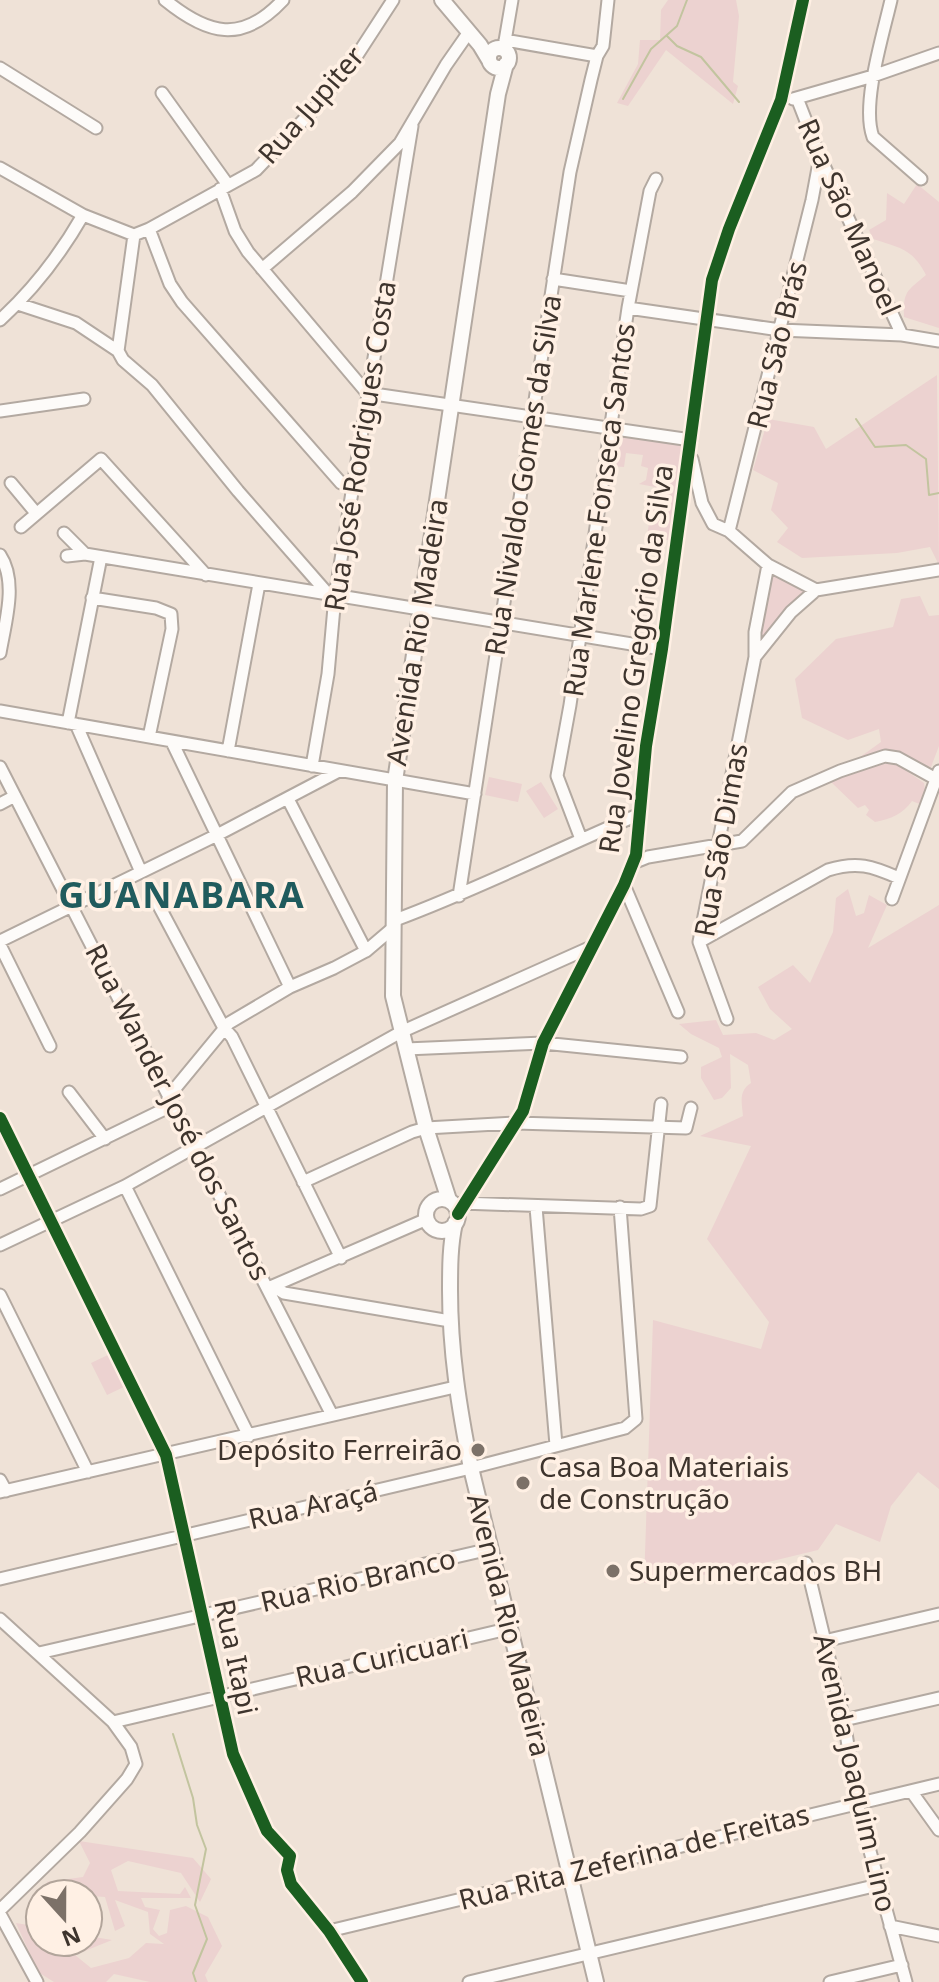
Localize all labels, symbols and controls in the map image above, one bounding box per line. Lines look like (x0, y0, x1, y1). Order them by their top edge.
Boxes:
street label: Rua Jupiter (248, 37, 372, 171)
street label: Rua São Manoel (790, 112, 910, 321)
street label: Rua São Brás (737, 257, 815, 432)
street label: Rua José Rodrigues Costa (314, 278, 404, 614)
street label: Rua Nivaldo Gomes da Silva (475, 292, 569, 658)
street label: Rua Marlene Fonseca Santos (553, 321, 643, 699)
street label: Rua Jovelino Gregório da Silva (589, 462, 681, 856)
street label: Avenida Rio Madeira (376, 496, 456, 768)
street label: Rua São Dimas (684, 740, 756, 940)
district label: GUANABARA (58, 870, 306, 919)
street label: Rua Wander José dos Santos (77, 937, 280, 1286)
place label: Depósito Ferreirão (217, 1430, 462, 1468)
marker: Depósito Ferreirão (469, 1441, 487, 1459)
place label: Casa Boa Materiais de Construção (539, 1447, 789, 1517)
street label: Rua Araçá (244, 1471, 381, 1537)
marker: Casa Boa Materiais de Construção (514, 1474, 532, 1492)
street label: Avenida Rio Madeira (459, 1489, 561, 1760)
street label: Rua Rio Branco (256, 1538, 459, 1620)
place label: Supermercados BH (629, 1551, 882, 1589)
marker: Supermercados BH (604, 1562, 622, 1580)
street label: Rua Itapi (206, 1595, 268, 1718)
street label: Rua Curicuari (291, 1619, 472, 1695)
street label: Avenida Joaquim Lino (805, 1630, 906, 1916)
street label: Rua Rita Zeferina de Freitas (455, 1794, 813, 1918)
north arrow (24, 1878, 104, 1958)
text: N (58, 1920, 85, 1955)

